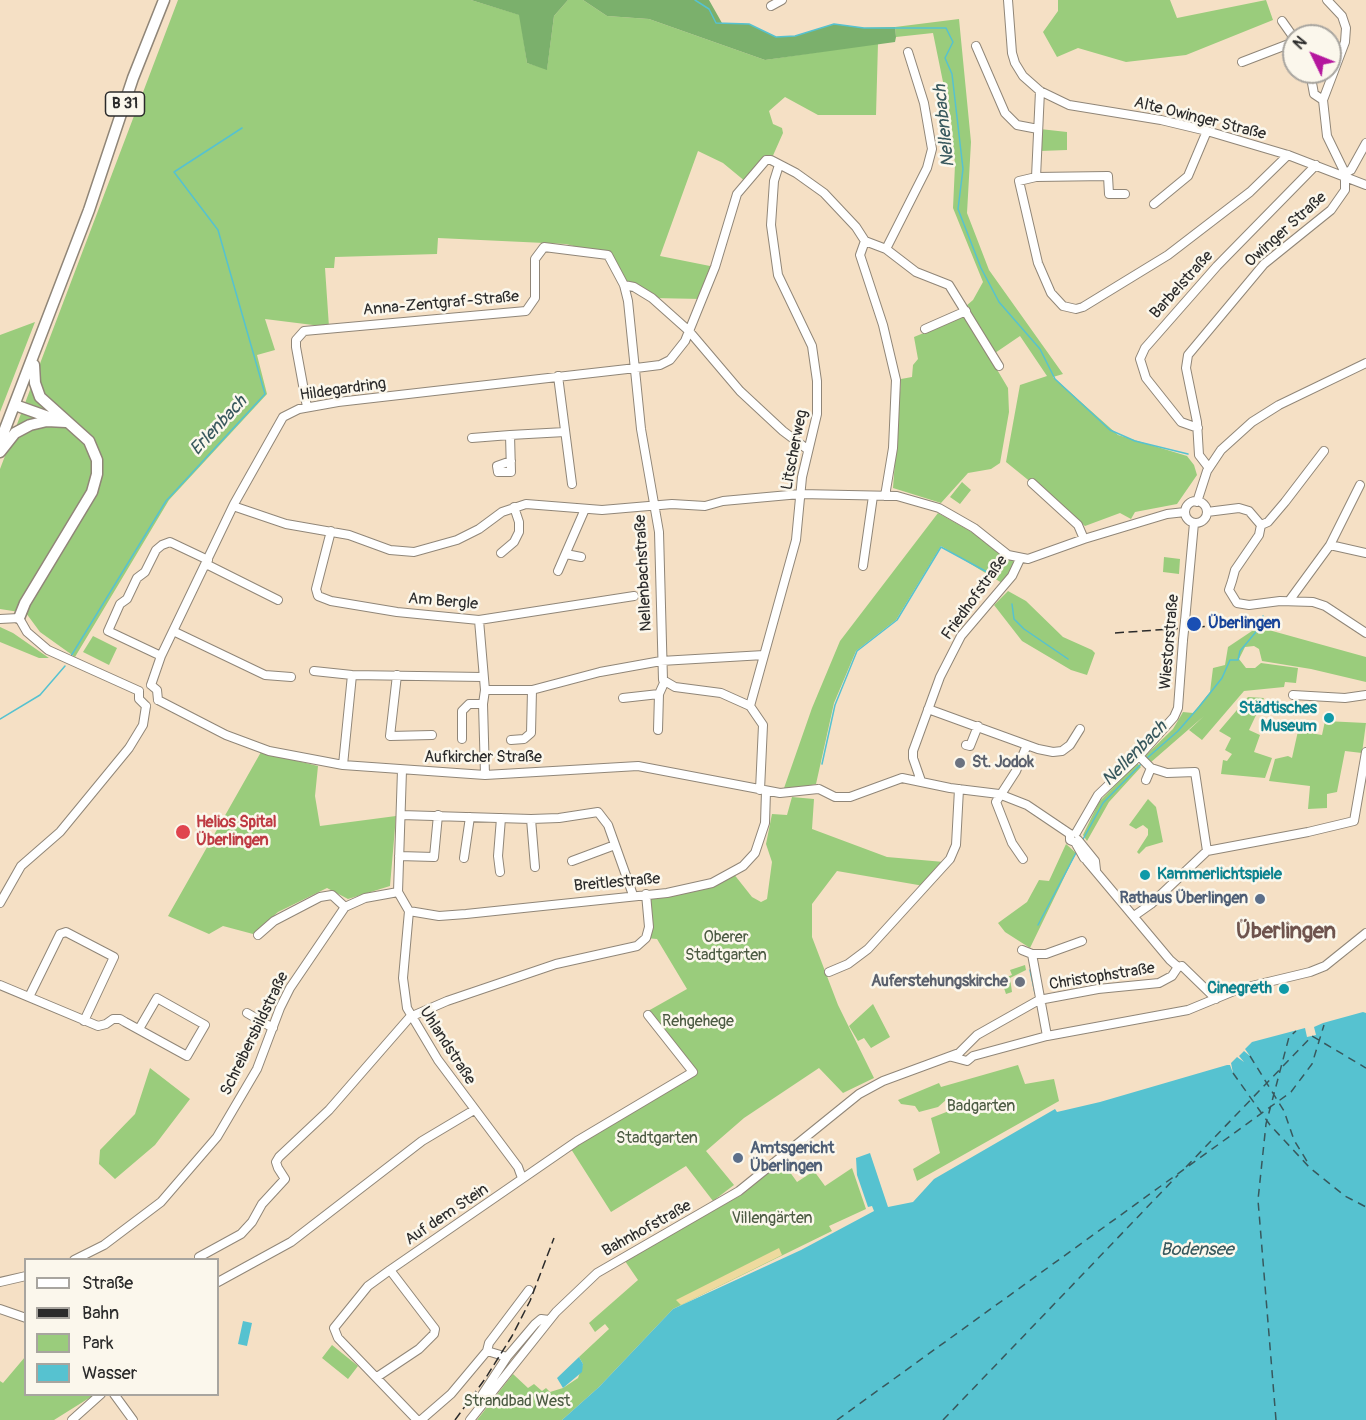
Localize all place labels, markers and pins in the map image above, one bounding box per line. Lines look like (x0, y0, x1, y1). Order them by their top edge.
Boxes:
place label: Überlingen (1208, 614, 1281, 634)
marker: Überlingen (1185, 615, 1203, 633)
place label: Städtisches Museum (1239, 699, 1317, 737)
marker: Städtisches Museum (1322, 711, 1336, 725)
place label: St. Jodok (972, 753, 1034, 773)
marker: St. Jodok (953, 756, 967, 770)
place label: Helios Spital Überlingen (196, 813, 277, 851)
marker: Helios Spital Überlingen (174, 823, 192, 841)
place label: Kammerlichtspiele (1157, 865, 1282, 885)
marker: Kammerlichtspiele (1138, 868, 1152, 882)
place label: Rathaus Überlingen (1119, 889, 1248, 909)
marker: Rathaus Überlingen (1253, 892, 1267, 906)
place label: Auferstehungskirche (871, 972, 1008, 992)
marker: Auferstehungskirche (1013, 975, 1027, 989)
place label: Cinegreth (1207, 979, 1272, 999)
marker: Cinegreth (1277, 982, 1291, 996)
place label: Amtsgericht Überlingen (750, 1139, 834, 1177)
marker: Amtsgericht Überlingen (731, 1151, 745, 1165)

